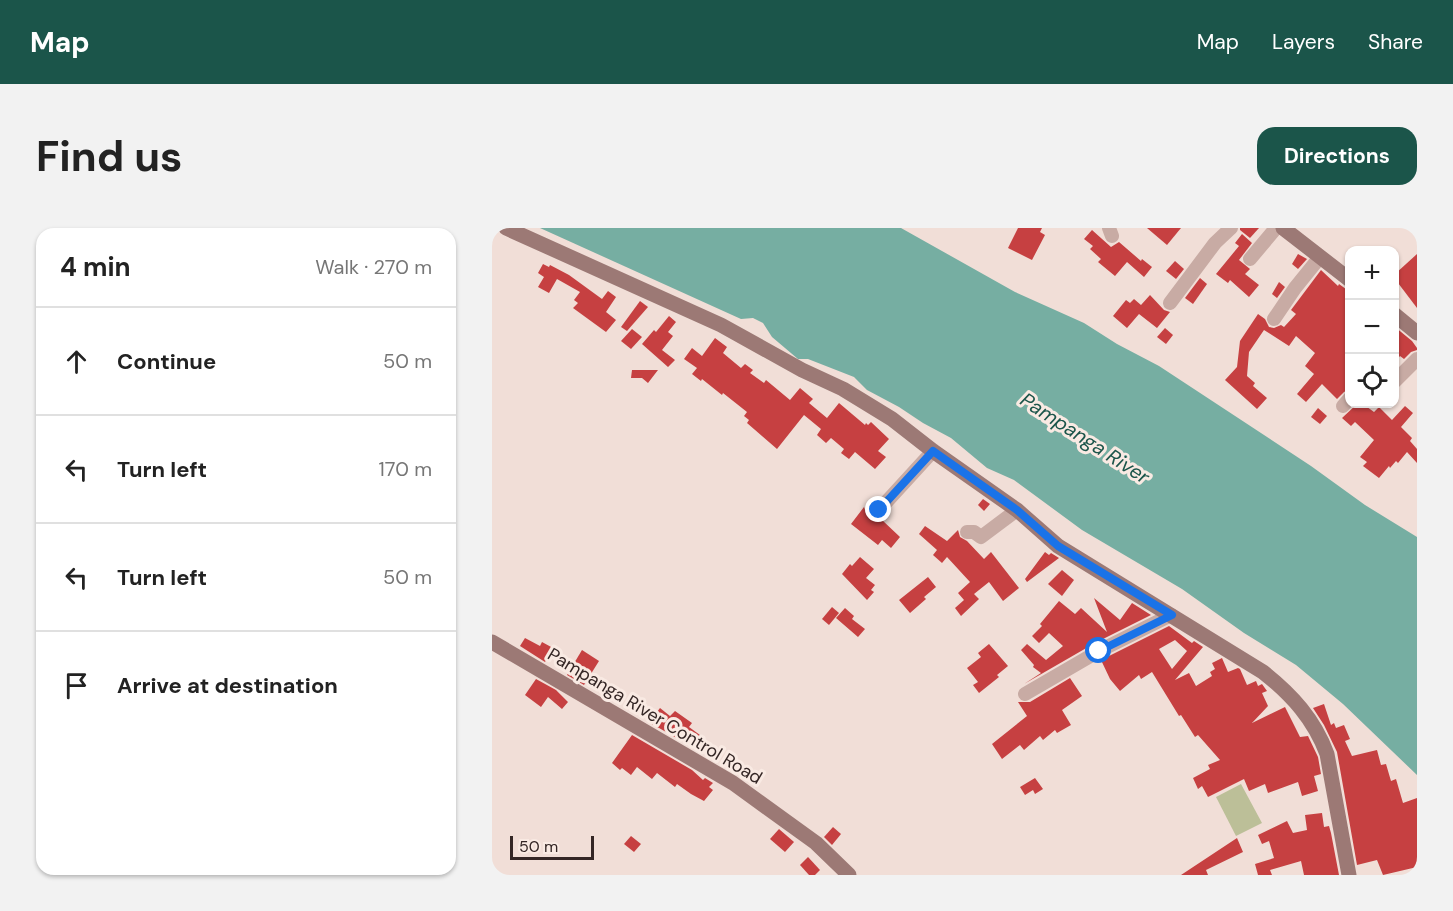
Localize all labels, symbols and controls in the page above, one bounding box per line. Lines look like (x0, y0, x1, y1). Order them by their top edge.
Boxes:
text: Map (30, 24, 90, 61)
text: Map (1197, 28, 1239, 56)
text: Layers (1272, 28, 1335, 56)
text: Share (1368, 28, 1423, 56)
button: Directions (1257, 127, 1417, 185)
text: Find us (36, 129, 182, 184)
map controls (1345, 246, 1399, 408)
button: + (1345, 246, 1399, 300)
text: 4 min (60, 250, 131, 284)
text: Walk · 270 m (315, 254, 432, 280)
button: − (1345, 300, 1399, 354)
icon: ahead (60, 345, 93, 378)
text: Continue (117, 347, 216, 376)
text: 50 m (383, 348, 432, 374)
button: locate (1345, 354, 1399, 408)
water label: Pampanga River (1015, 386, 1155, 490)
icon: left (60, 453, 93, 486)
text: Turn left (117, 455, 207, 484)
text: 170 m (379, 456, 432, 482)
route end (865, 496, 891, 522)
icon: left (60, 561, 93, 594)
text: Turn left (117, 563, 207, 592)
text: 50 m (383, 564, 432, 590)
route start (1085, 637, 1111, 663)
street label: Pampanga River Control Road (543, 642, 767, 790)
icon: arrive (60, 669, 93, 702)
text: Arrive at destination (117, 671, 338, 700)
scale bar (510, 833, 594, 860)
text: 50 m (519, 836, 558, 857)

